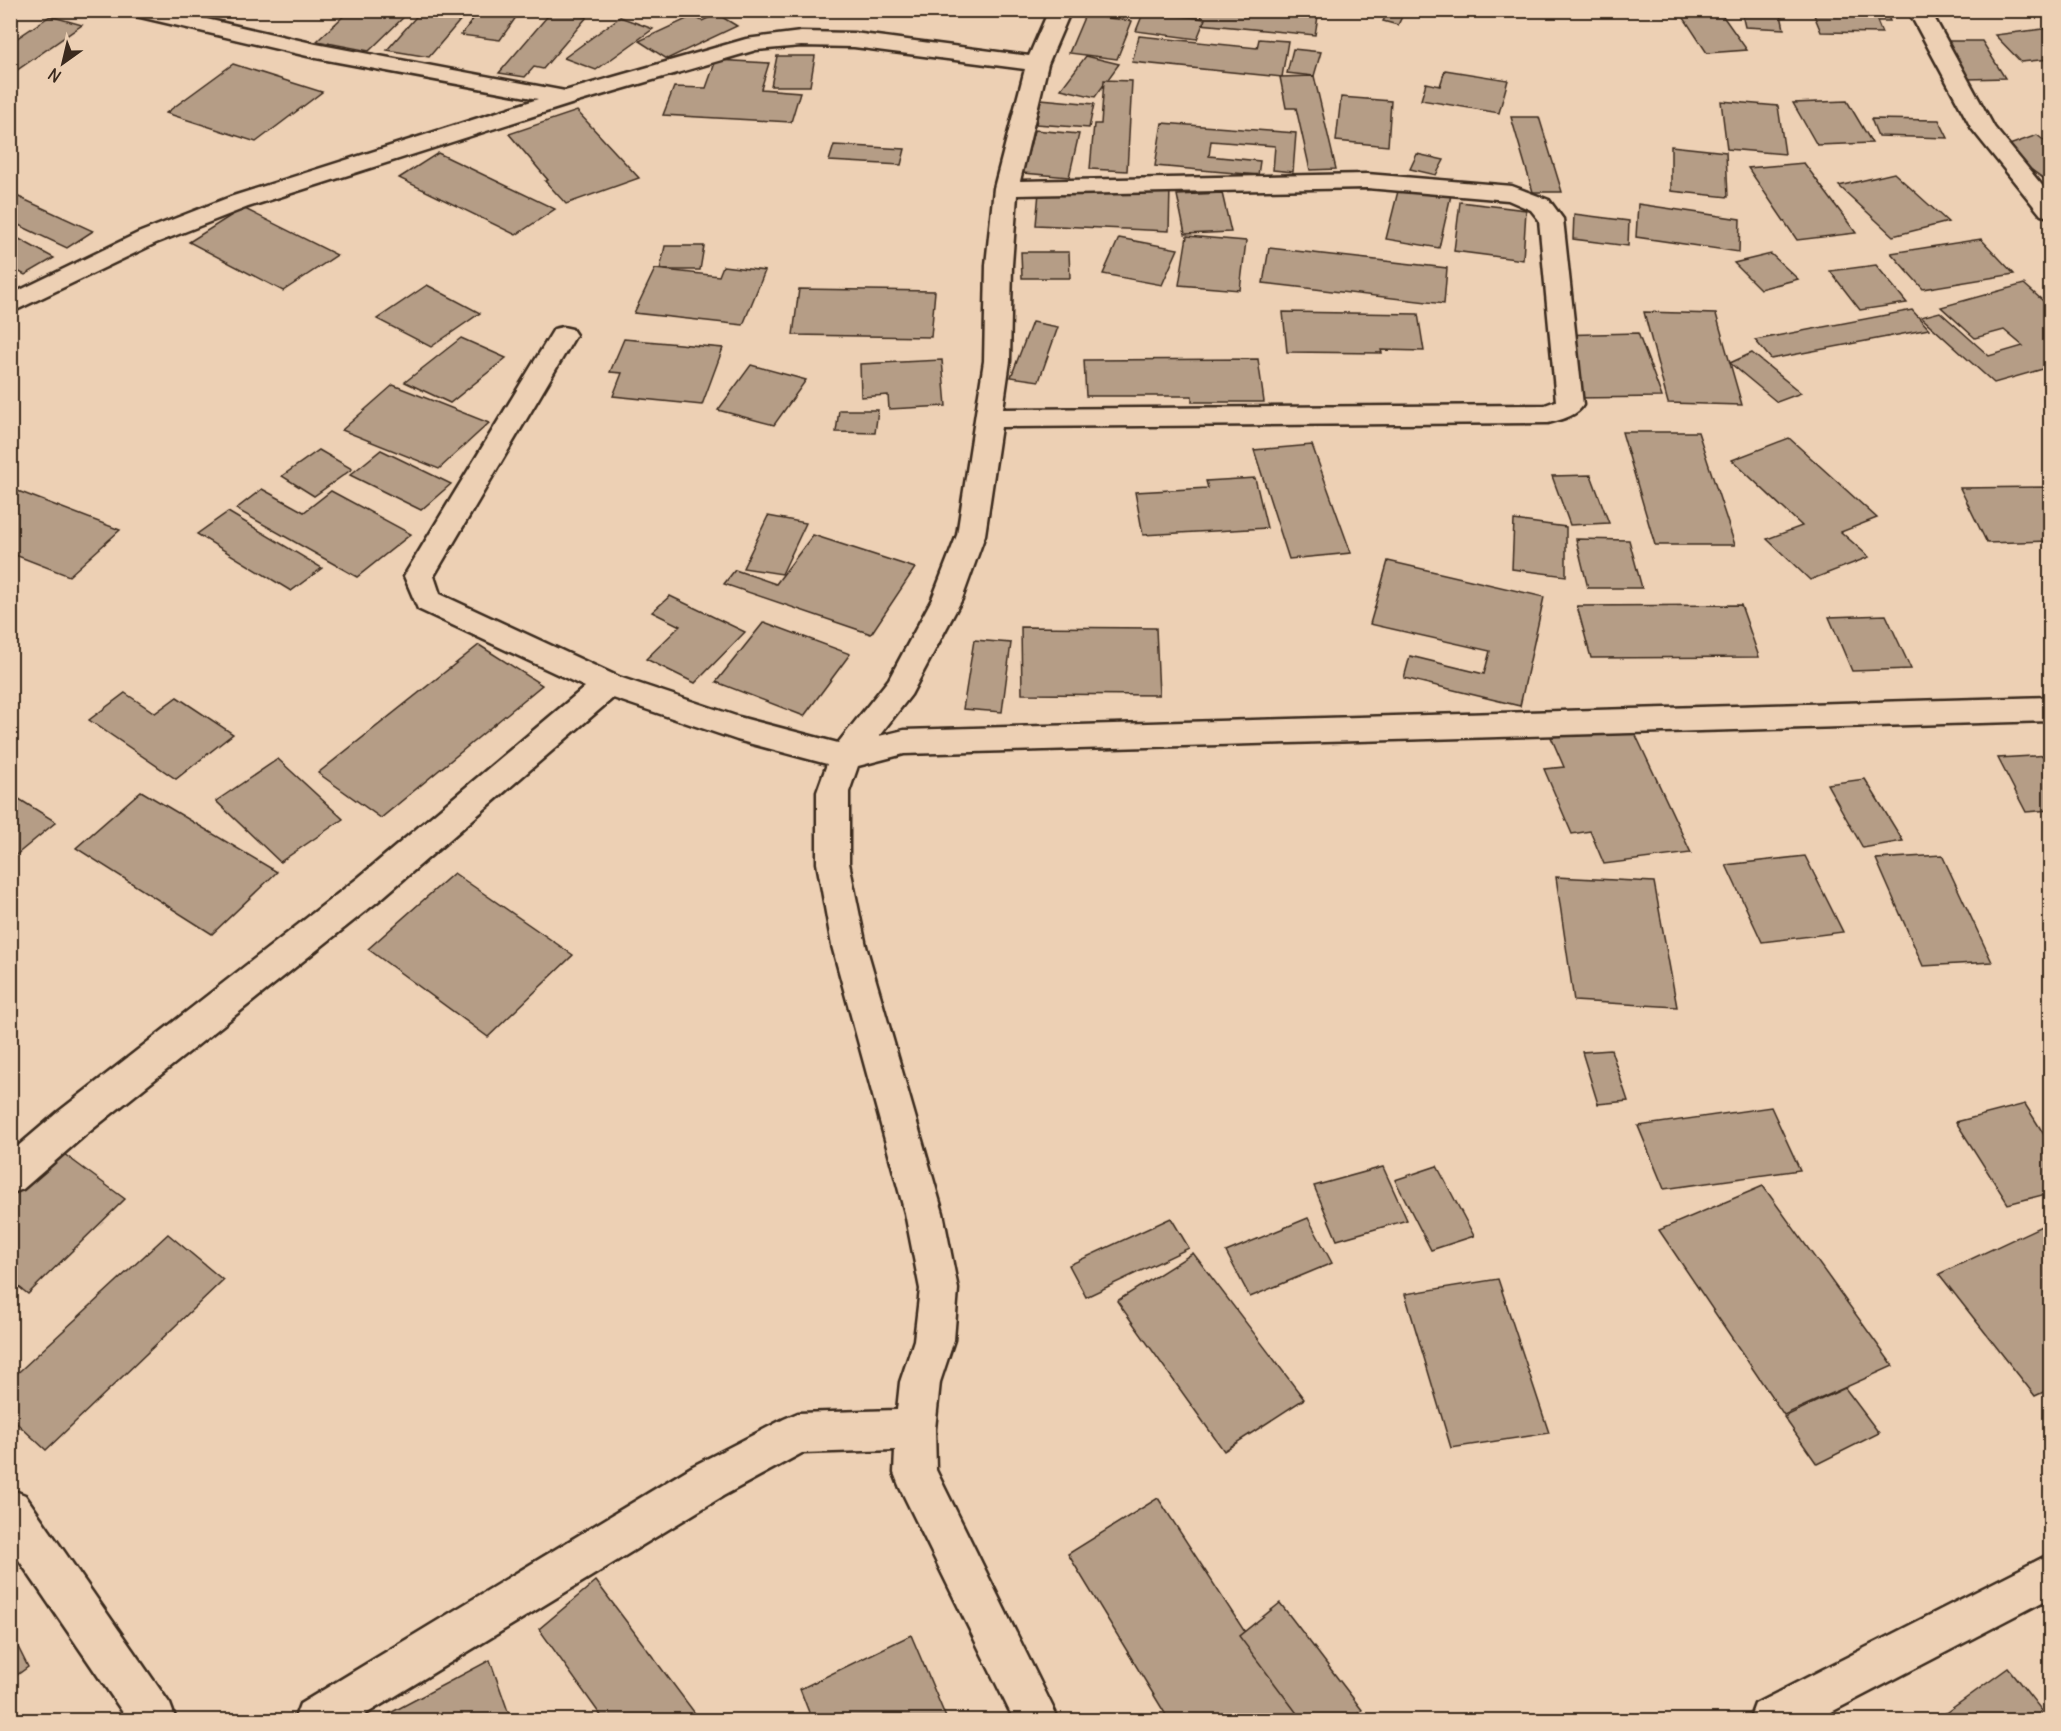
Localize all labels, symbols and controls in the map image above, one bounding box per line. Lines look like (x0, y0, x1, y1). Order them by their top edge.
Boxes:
north arrow (33, 33, 93, 93)
text: N (44, 64, 65, 87)

